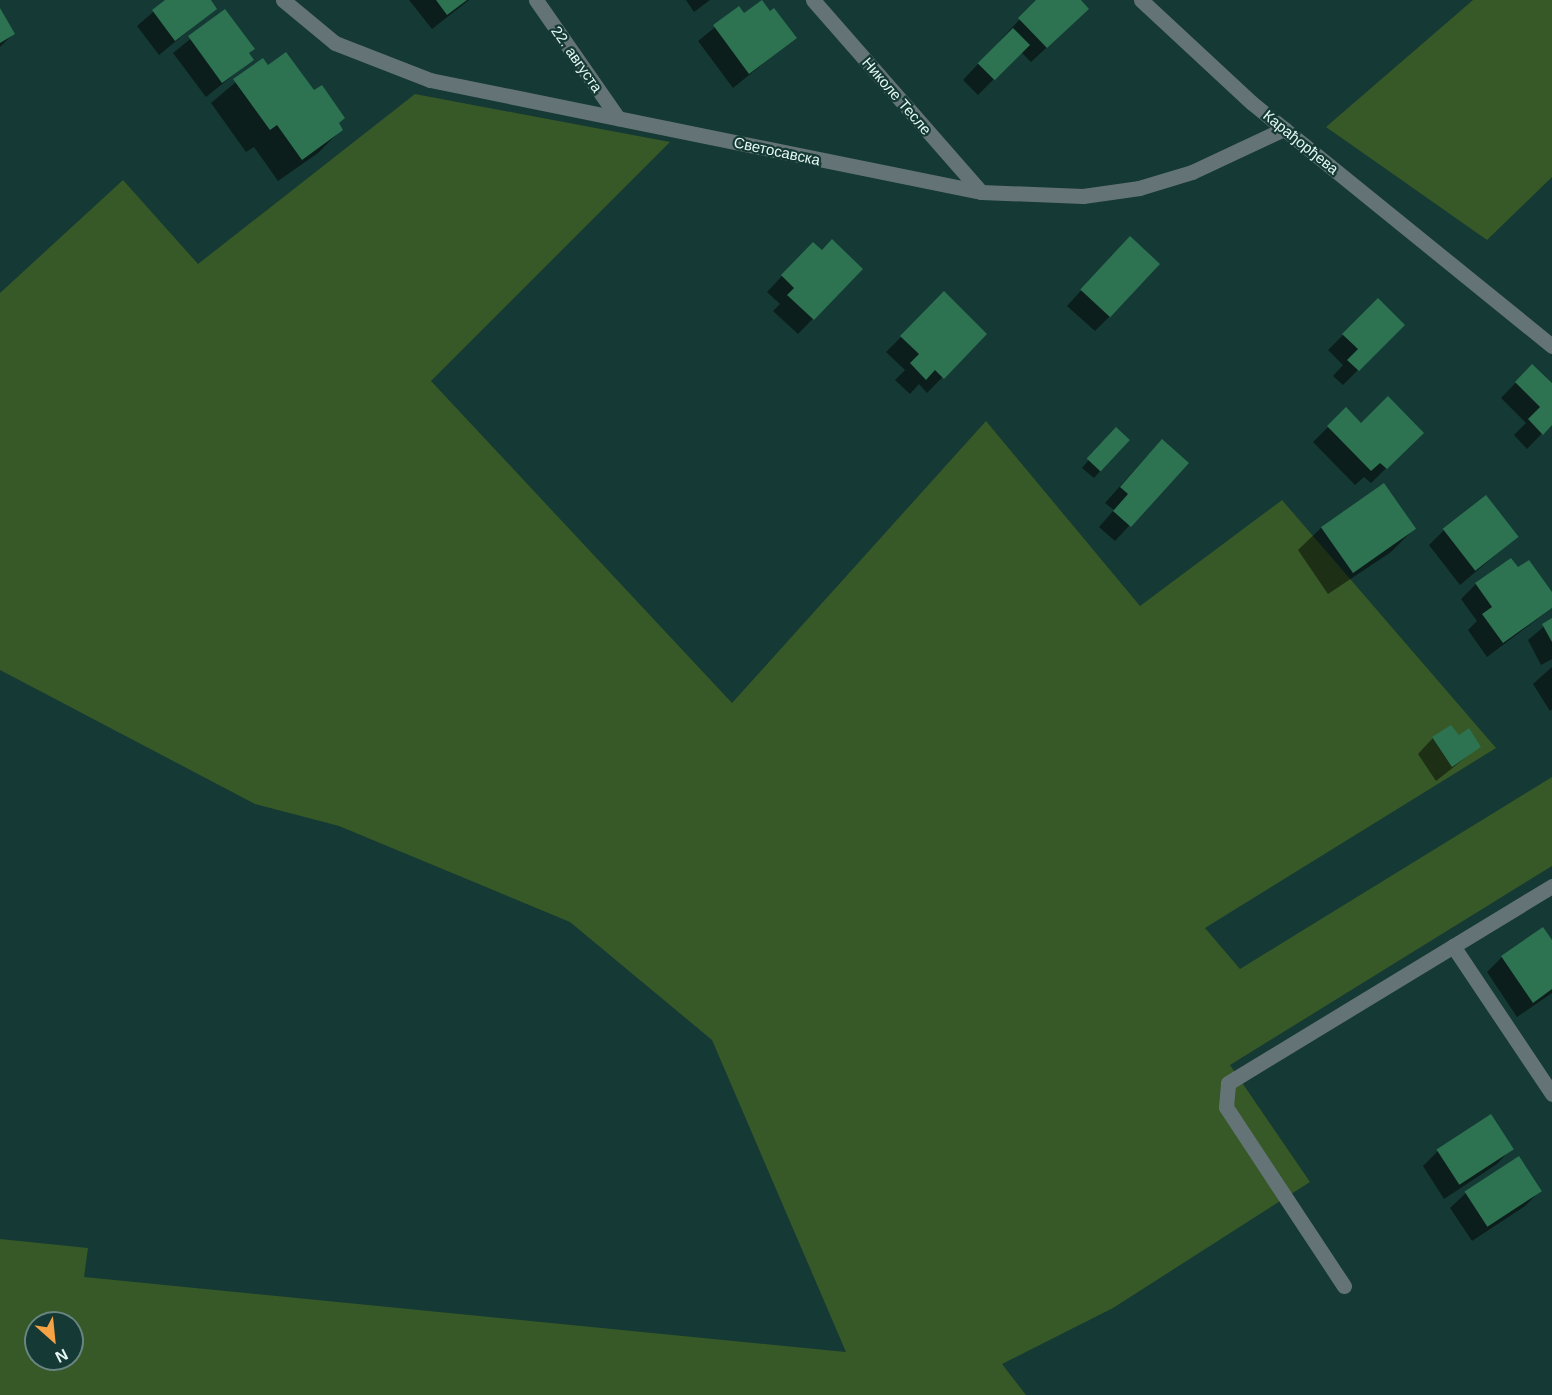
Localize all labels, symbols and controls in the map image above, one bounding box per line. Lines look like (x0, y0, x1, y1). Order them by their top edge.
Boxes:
street label: 22. августа (548, 22, 606, 96)
street label: Николе Тесле (859, 54, 935, 138)
street label: Карађорђева (1260, 106, 1342, 178)
street label: Светосавска (732, 133, 822, 169)
north arrow (24, 1311, 84, 1371)
text: N (52, 1346, 71, 1366)

